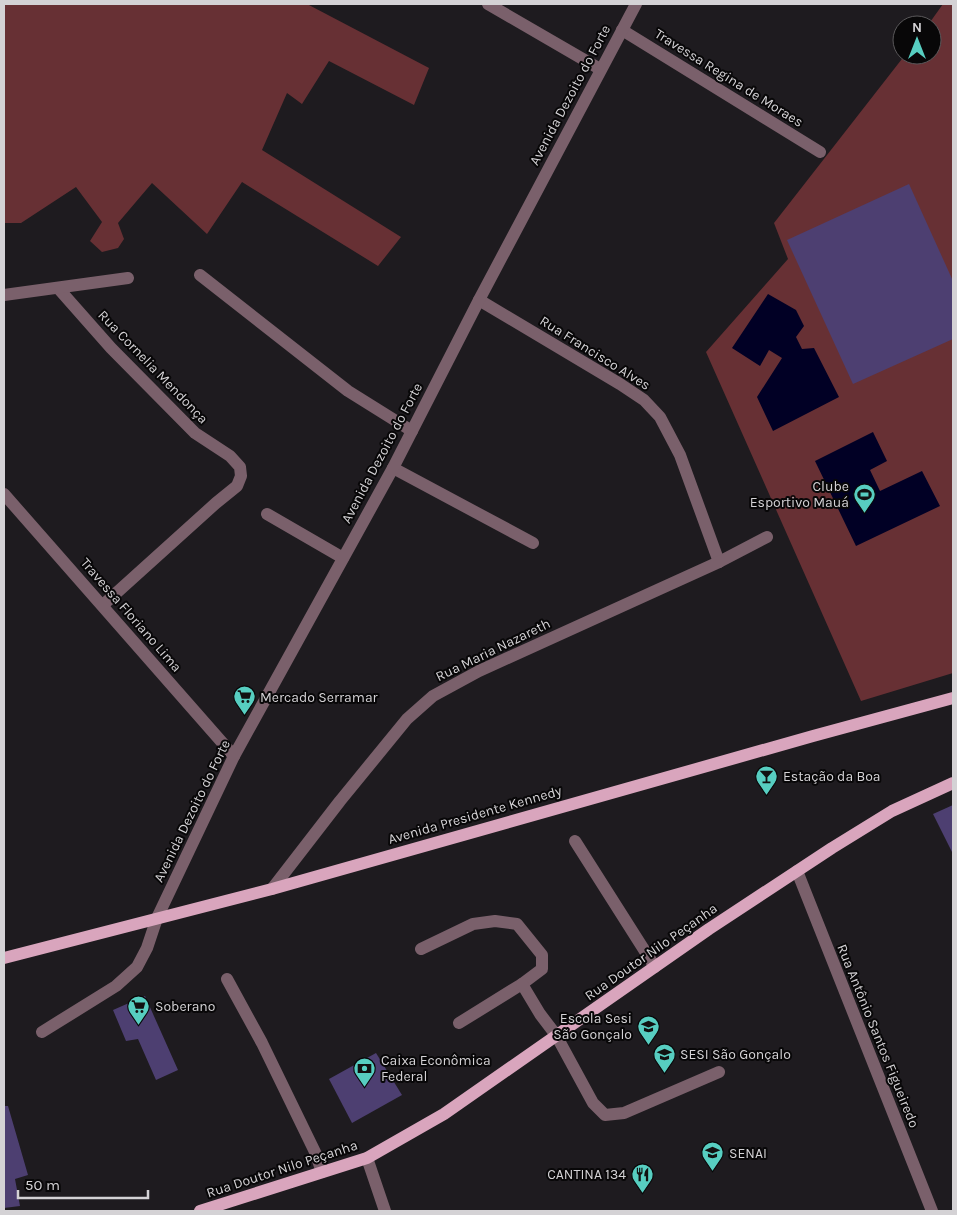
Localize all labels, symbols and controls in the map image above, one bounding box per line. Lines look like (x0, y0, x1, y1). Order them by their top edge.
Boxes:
north arrow (892, 15, 942, 65)
text: N (912, 19, 922, 36)
street label: Avenida Dezoito do Forte (526, 22, 614, 168)
street label: Travessa Regina de Moraes (652, 25, 806, 131)
street label: Rua Cornelia Mendonça (94, 307, 212, 427)
street label: Rua Francisco Alves (537, 312, 653, 394)
street label: Avenida Dezoito do Forte (338, 380, 426, 526)
place label: Clube Esportivo Mauá (750, 478, 849, 511)
sports icon: Clube Esportivo Mauá (853, 482, 877, 513)
street label: Travessa Floriano Lima (77, 555, 185, 675)
street label: Rua Maria Nazareth (433, 615, 553, 685)
supermarket icon: Mercado Serramar (232, 685, 256, 716)
place label: Mercado Serramar (260, 689, 379, 706)
street label: Avenida Dezoito do Forte (150, 737, 234, 885)
bar icon: Estação da Boa (755, 764, 779, 795)
place label: Estação da Boa (783, 768, 881, 785)
street label: Avenida Presidente Kennedy (386, 782, 564, 848)
street label: Rua Doutor Nilo Peçanha (581, 900, 721, 1004)
street label: Rua Antônio Santos Figueiredo (833, 942, 923, 1130)
supermarket icon: Soberano (127, 994, 151, 1025)
place label: Soberano (155, 998, 215, 1015)
place label: Escola Sesi São Gonçalo (553, 1010, 632, 1043)
school or university icon: Escola Sesi São Gonçalo (636, 1014, 660, 1045)
school or university icon: SESI São Gonçalo (652, 1042, 676, 1073)
place label: SESI São Gonçalo (680, 1046, 791, 1063)
place label: Caixa Econômica Federal (381, 1052, 491, 1085)
bank icon: Caixa Econômica Federal (353, 1056, 377, 1087)
street label: Rua Doutor Nilo Peçanha (204, 1137, 360, 1201)
school or university icon: SENAI (701, 1141, 725, 1172)
place label: SENAI (729, 1145, 767, 1162)
restaurant icon: CANTINA 134 (630, 1162, 654, 1193)
place label: CANTINA 134 (547, 1166, 626, 1183)
scale bar (18, 1168, 148, 1200)
text: 50 m (25, 1176, 60, 1194)

